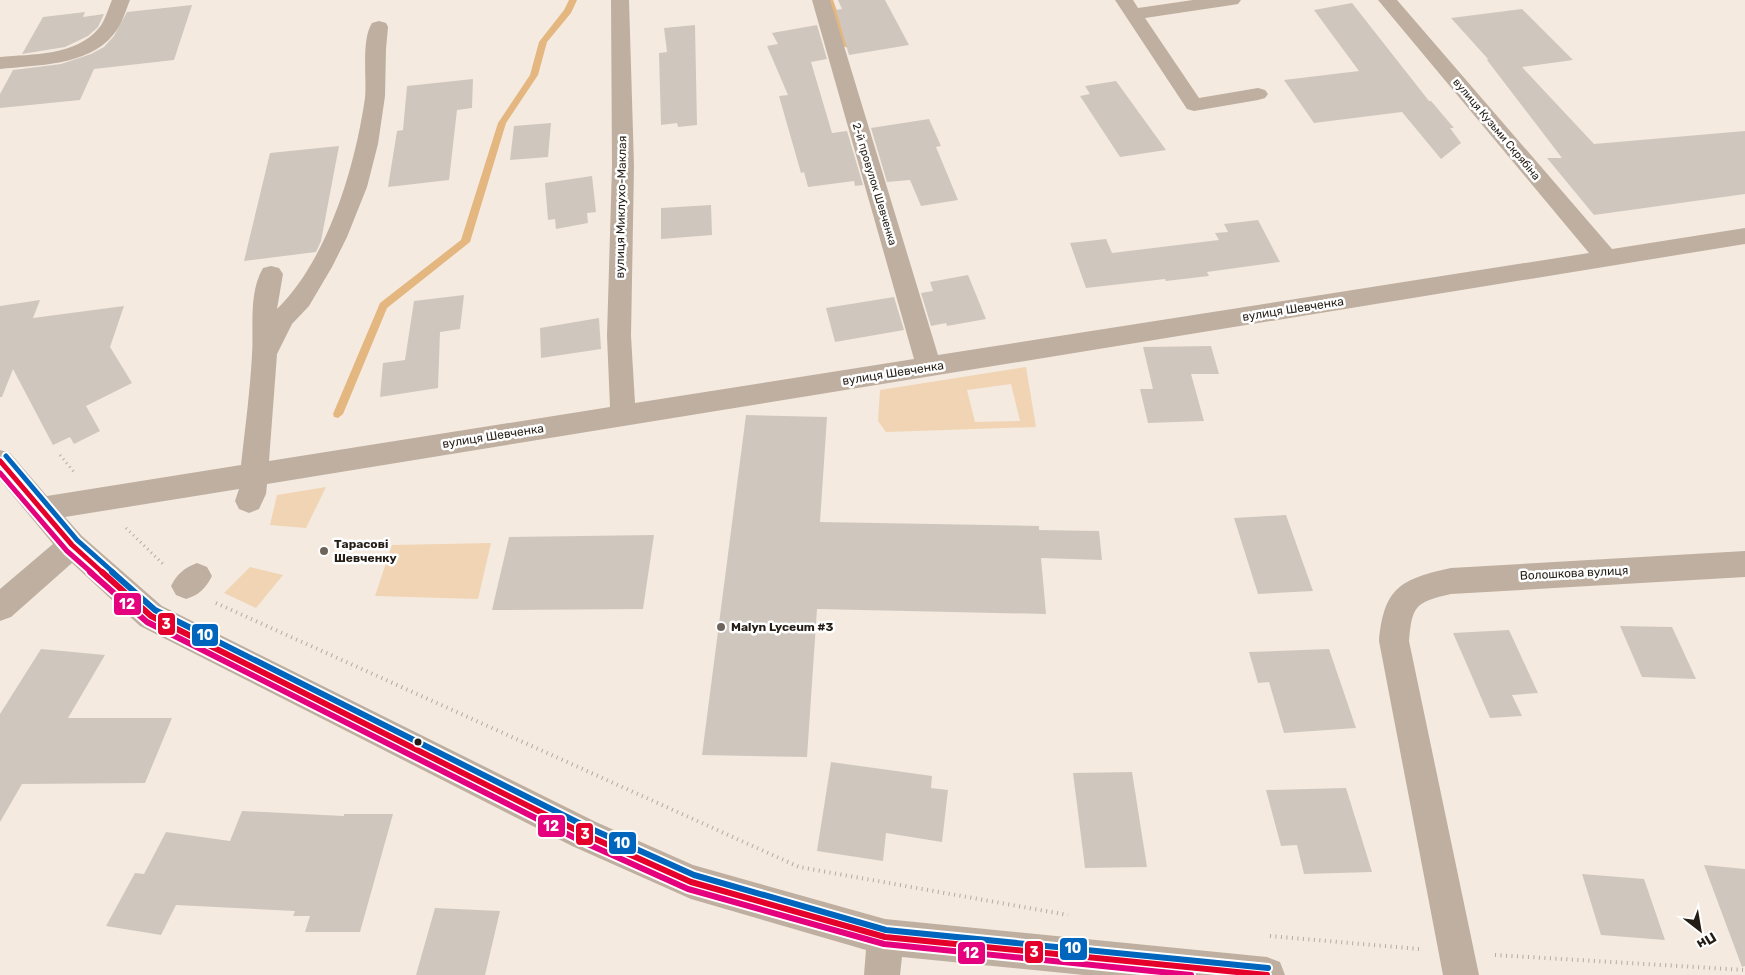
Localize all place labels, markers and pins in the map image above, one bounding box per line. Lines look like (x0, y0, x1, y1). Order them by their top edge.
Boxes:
place label: Тарасові Шевченку (334, 537, 397, 565)
marker: Тарасові Шевченку (318, 545, 330, 557)
place label: Malyn Lyceum #3 (731, 620, 834, 634)
marker: Malyn Lyceum #3 (715, 621, 727, 633)
unlabelled marker (413, 737, 423, 747)

